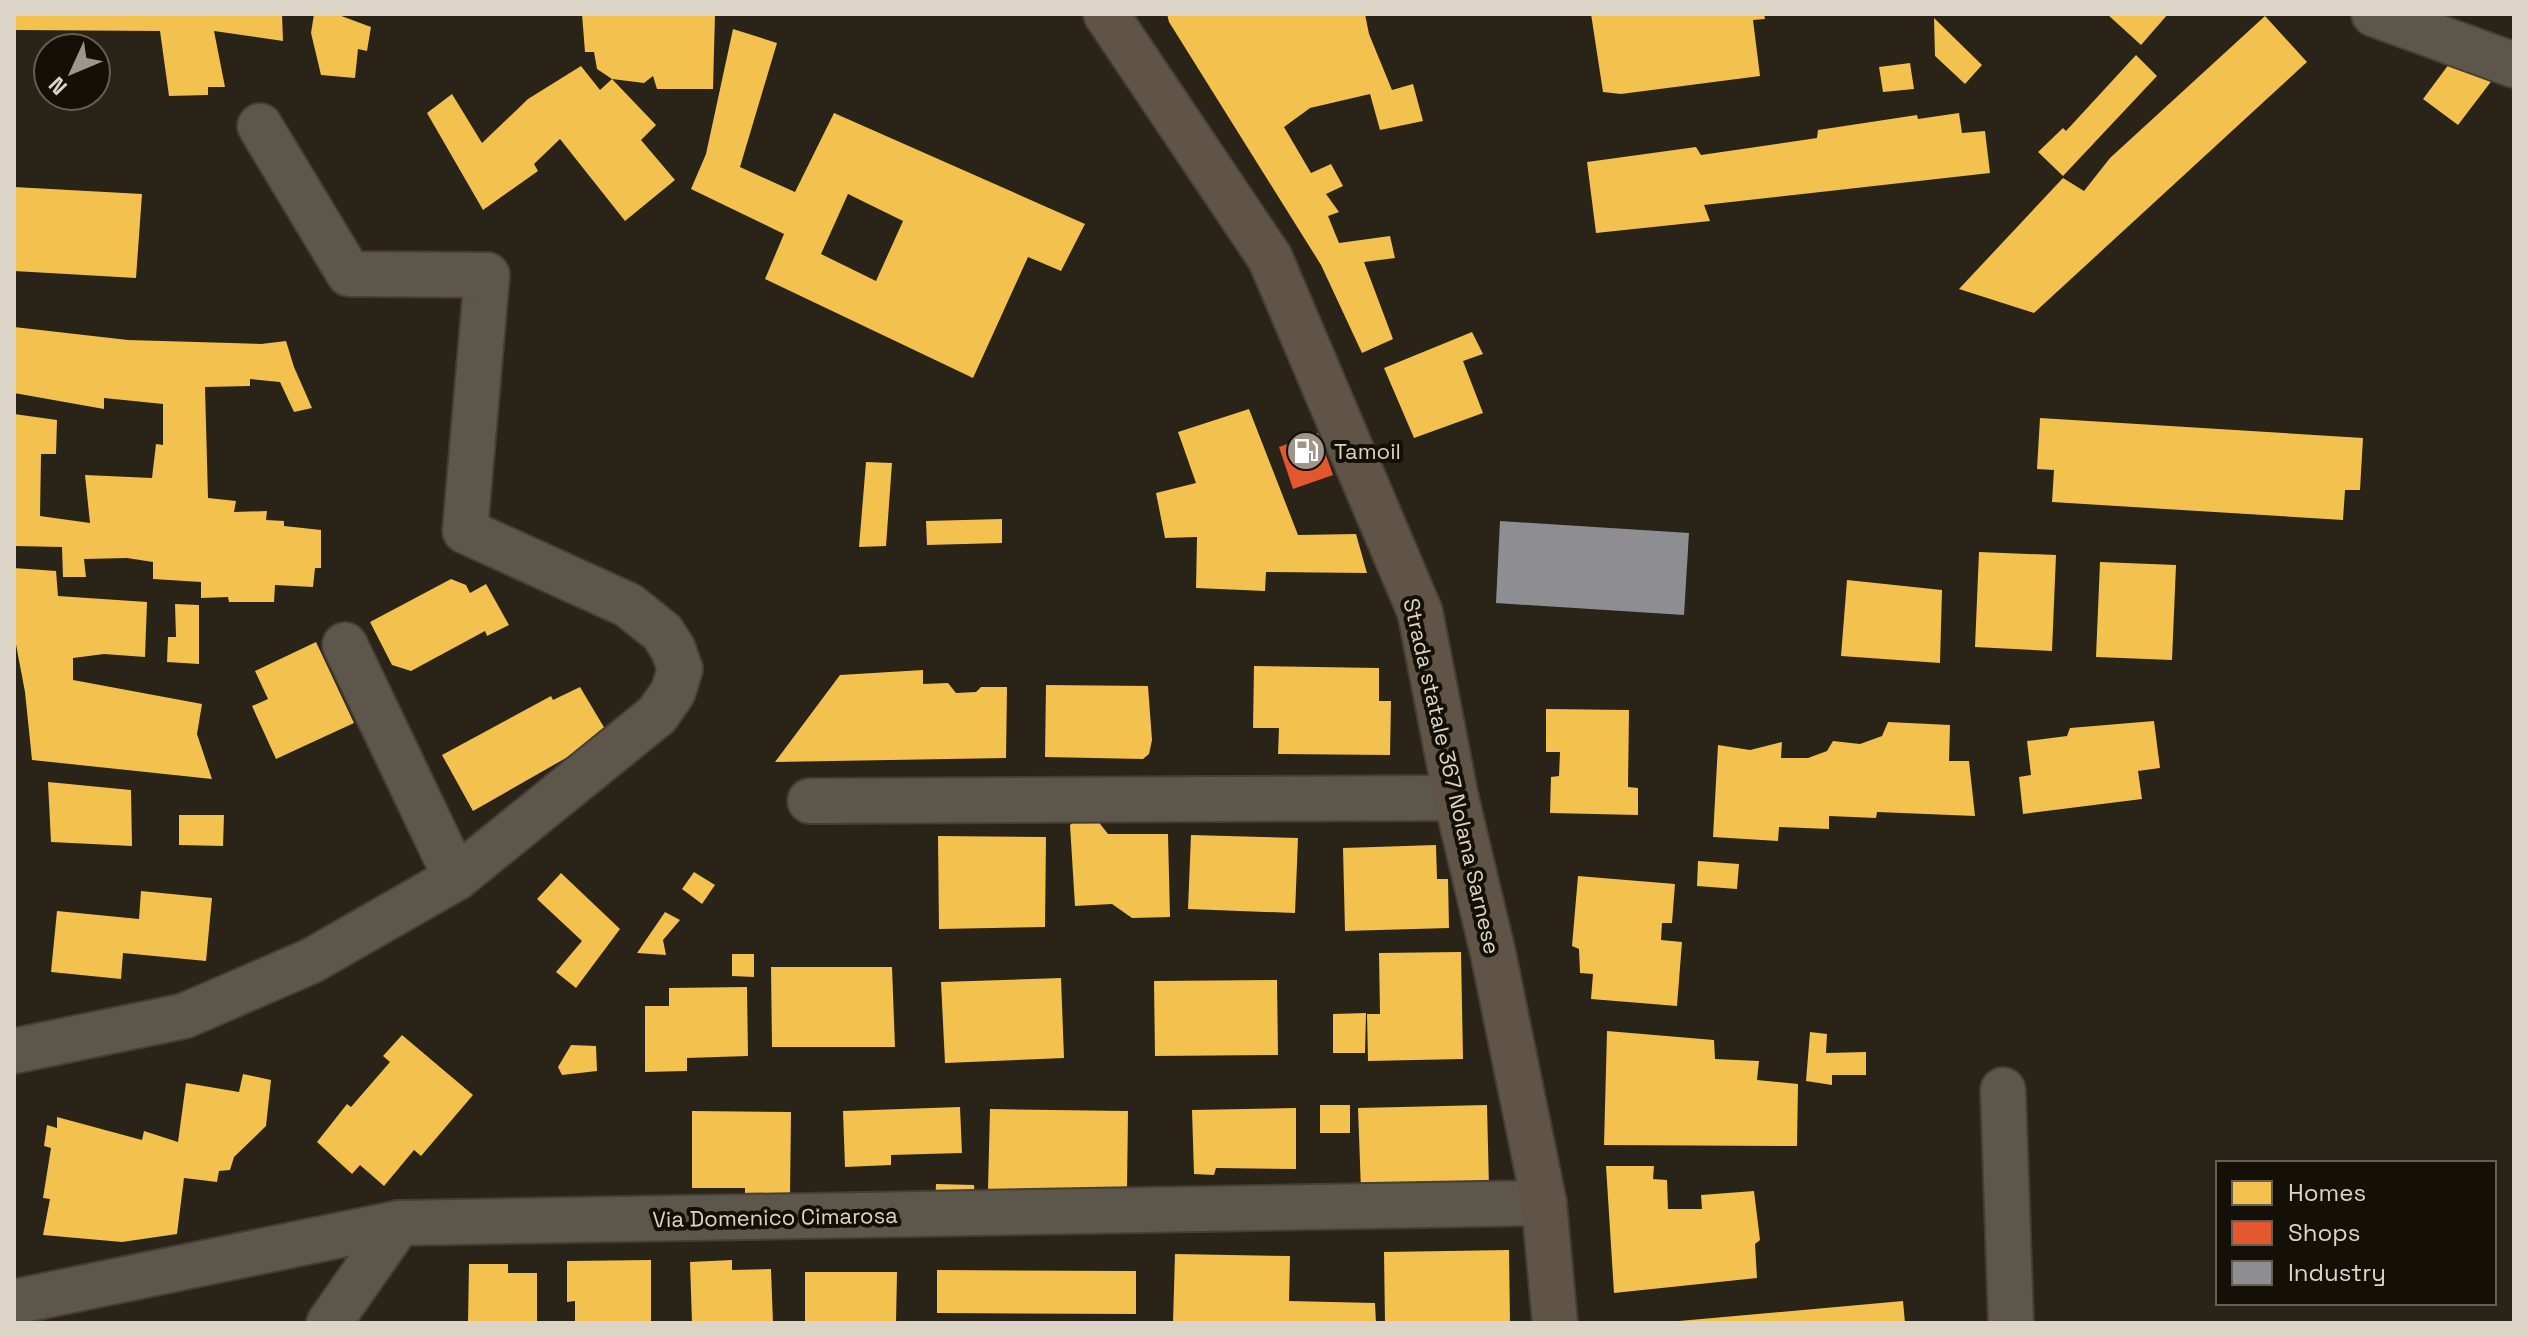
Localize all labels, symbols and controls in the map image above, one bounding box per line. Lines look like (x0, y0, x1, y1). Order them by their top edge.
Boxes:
north arrow (32, 32, 112, 112)
text: N (42, 71, 73, 101)
fuel station icon: Tamoil (1285, 430, 1327, 472)
place label: Tamoil (1334, 437, 1401, 465)
street label: Strada statale 367 Nolana Sarnese (1397, 595, 1507, 957)
legend (2216, 1161, 2496, 1305)
text: Homes (2288, 1177, 2366, 1208)
street label: Via Domenico Cimarosa (652, 1201, 898, 1233)
text: Shops (2288, 1217, 2360, 1248)
text: Industry (2288, 1257, 2386, 1288)

